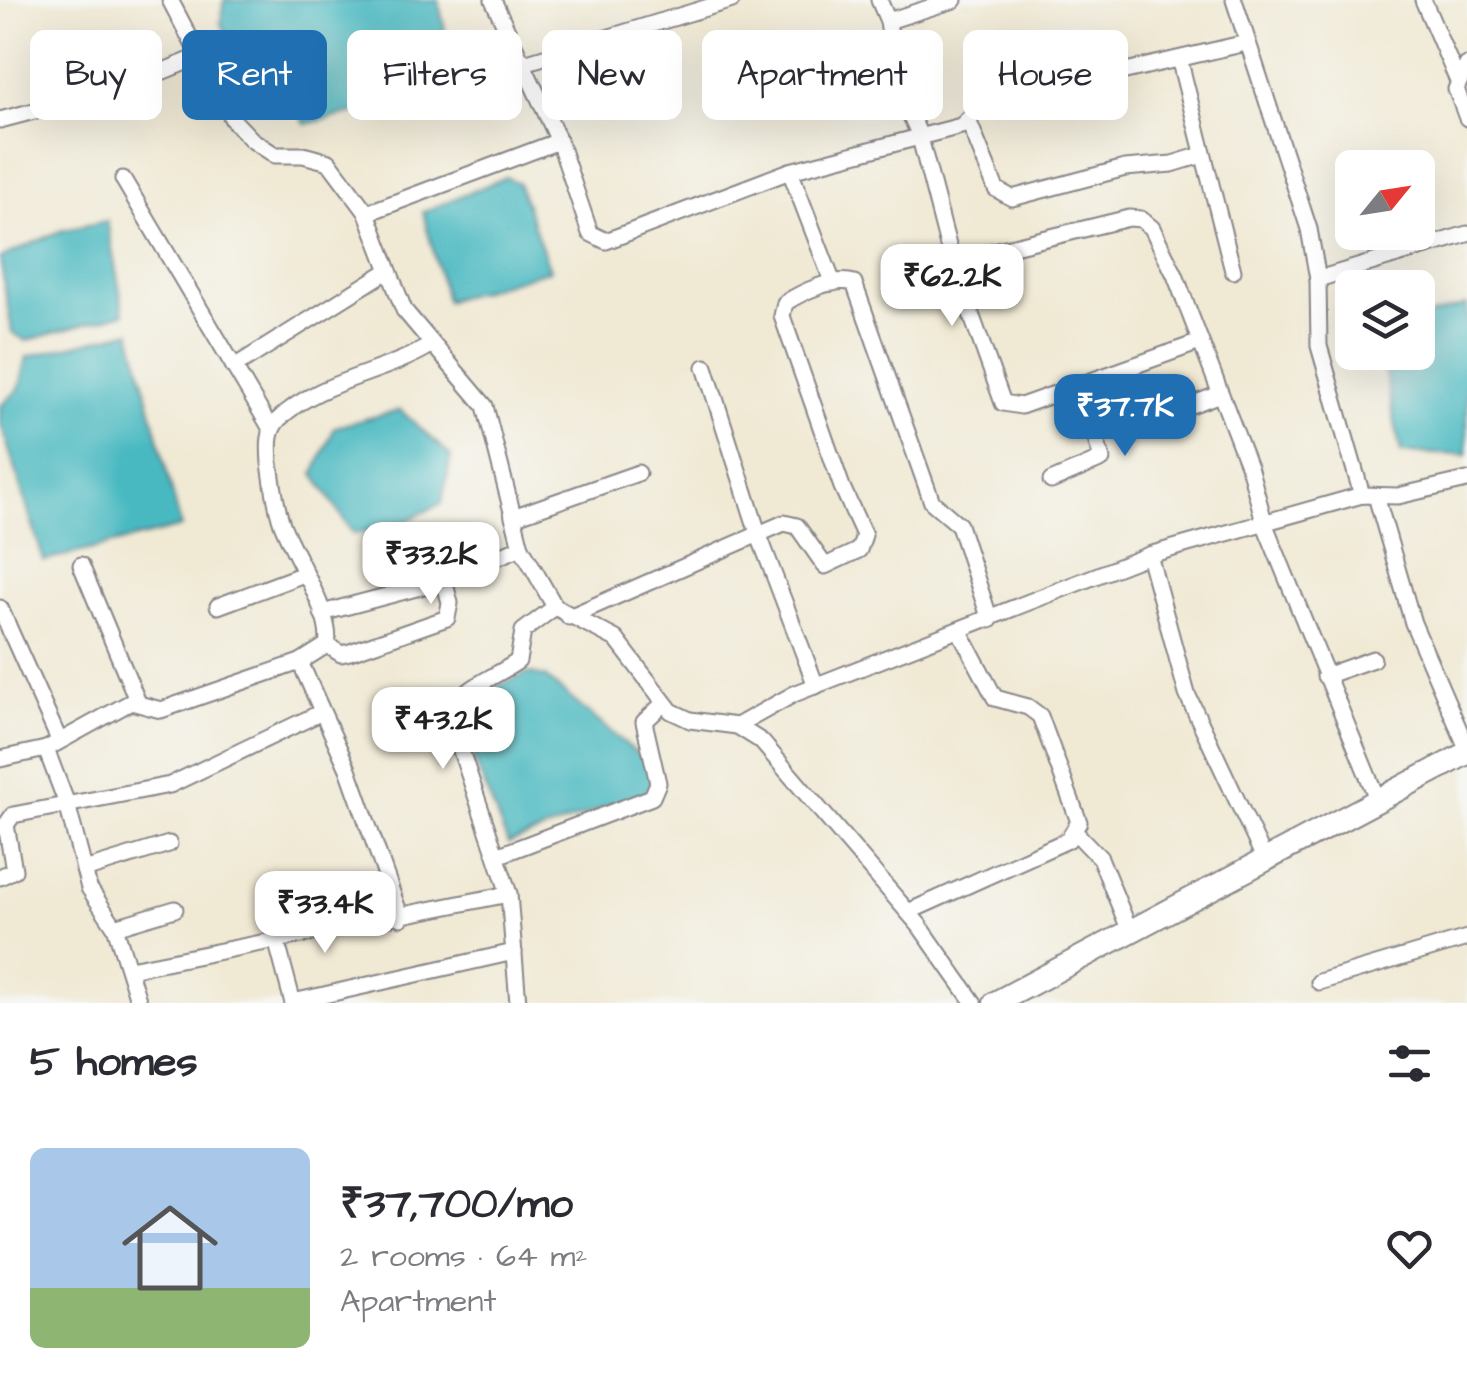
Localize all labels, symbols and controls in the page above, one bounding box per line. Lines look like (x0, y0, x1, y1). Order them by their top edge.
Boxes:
chip: Buy (30, 30, 162, 120)
chip: Rent (182, 30, 327, 120)
chip: Filters (347, 30, 522, 120)
chip: New (542, 30, 682, 120)
chip: Apartment (702, 30, 943, 120)
chip: House (963, 30, 1128, 120)
north arrow (1335, 150, 1435, 250)
map controls (1335, 150, 1435, 370)
pin: ₹62.2K (871, 244, 1033, 329)
text: ₹62.2K (903, 254, 1001, 299)
button: layers (1335, 270, 1435, 370)
pin: ₹37.7K (1044, 374, 1206, 459)
text: ₹37.7K (1076, 384, 1174, 429)
pin: ₹33.2K (350, 522, 512, 607)
text: ₹33.2K (384, 532, 478, 577)
pin: ₹43.2K (362, 687, 524, 772)
text: ₹43.2K (394, 697, 492, 742)
pin: ₹33.4K (244, 871, 406, 956)
text: ₹33.4K (277, 881, 373, 926)
text: 5 homes (30, 1034, 197, 1092)
icon: filters (1382, 1036, 1437, 1091)
text: ₹37,700/mo (340, 1176, 573, 1234)
icon: home (110, 1188, 230, 1308)
icon: heart (1382, 1221, 1437, 1276)
text: 2 rooms · 64 m² (340, 1234, 587, 1279)
text: Apartment (340, 1279, 496, 1324)

